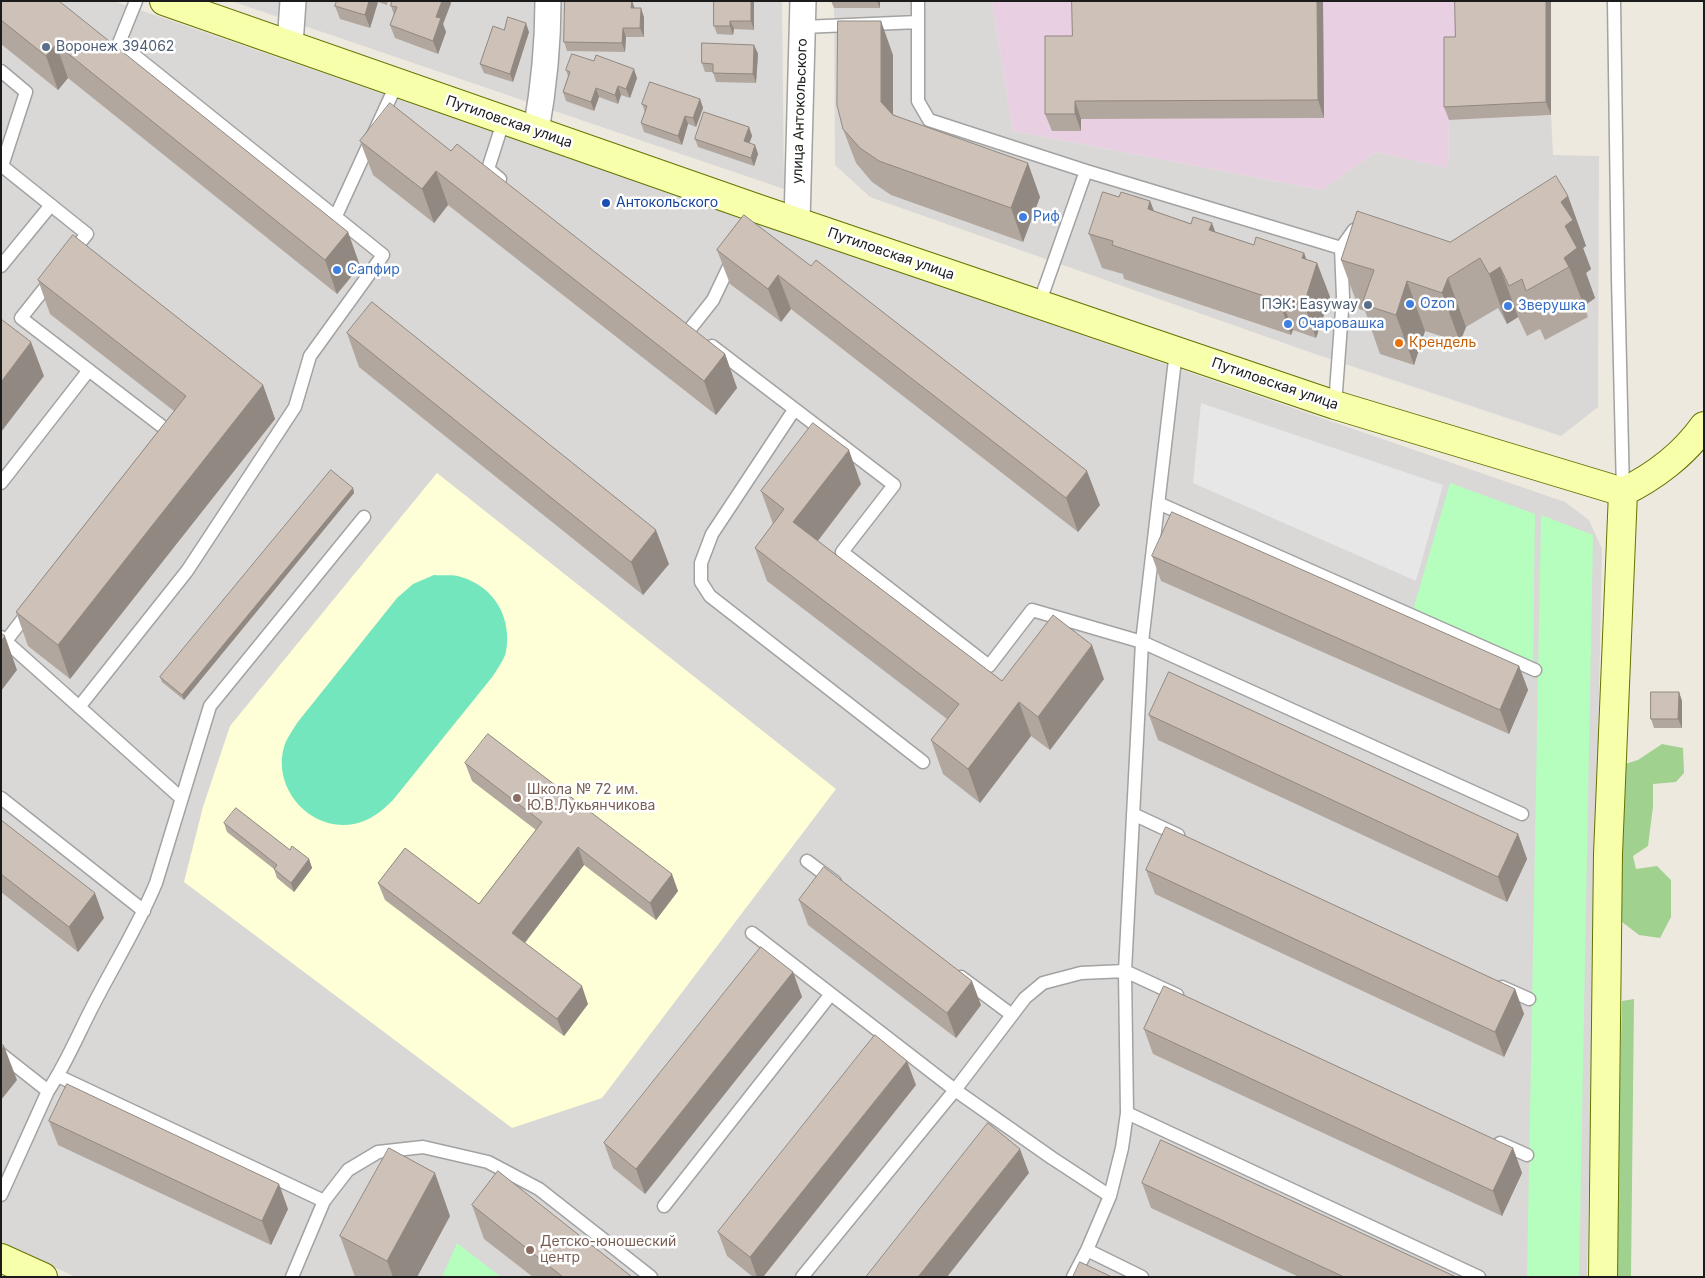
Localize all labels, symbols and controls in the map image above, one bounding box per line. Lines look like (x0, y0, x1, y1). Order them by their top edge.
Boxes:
street label: улица Антокольского (789, 38, 811, 184)
place label: Воронеж 394062 (56, 39, 174, 55)
marker: Воронеж 394062 (40, 41, 52, 53)
street label: Путиловская улица (443, 92, 575, 152)
place label: Антокольского (616, 195, 718, 211)
marker: Антокольского (600, 197, 612, 209)
place label: Риф (1033, 209, 1060, 225)
marker: Риф (1017, 211, 1029, 223)
street label: Путиловская улица (825, 224, 957, 284)
place label: Сапфир (347, 262, 400, 278)
marker: Сапфир (331, 264, 343, 276)
place label: Ozon (1420, 296, 1455, 312)
place label: ПЭК: Easyway (1261, 297, 1358, 313)
marker: Ozon (1404, 298, 1416, 310)
place label: Зверушка (1518, 298, 1586, 314)
marker: ПЭК: Easyway (1362, 299, 1374, 311)
marker: Зверушка (1502, 300, 1514, 312)
place label: Очаровашка (1298, 316, 1384, 332)
marker: Очаровашка (1282, 318, 1294, 330)
place label: Крендель (1409, 335, 1476, 351)
marker: Крендель (1393, 337, 1405, 349)
street label: Путиловская улица (1209, 354, 1341, 414)
place label: Школа № 72 им. Ю.В.Лукьянчикова (527, 782, 655, 814)
marker: Школа № 72 им. Ю.В.Лукьянчикова (511, 792, 523, 804)
place label: Детско-юношеский центр (540, 1234, 676, 1266)
marker: Детско-юношеский центр (524, 1244, 536, 1256)

